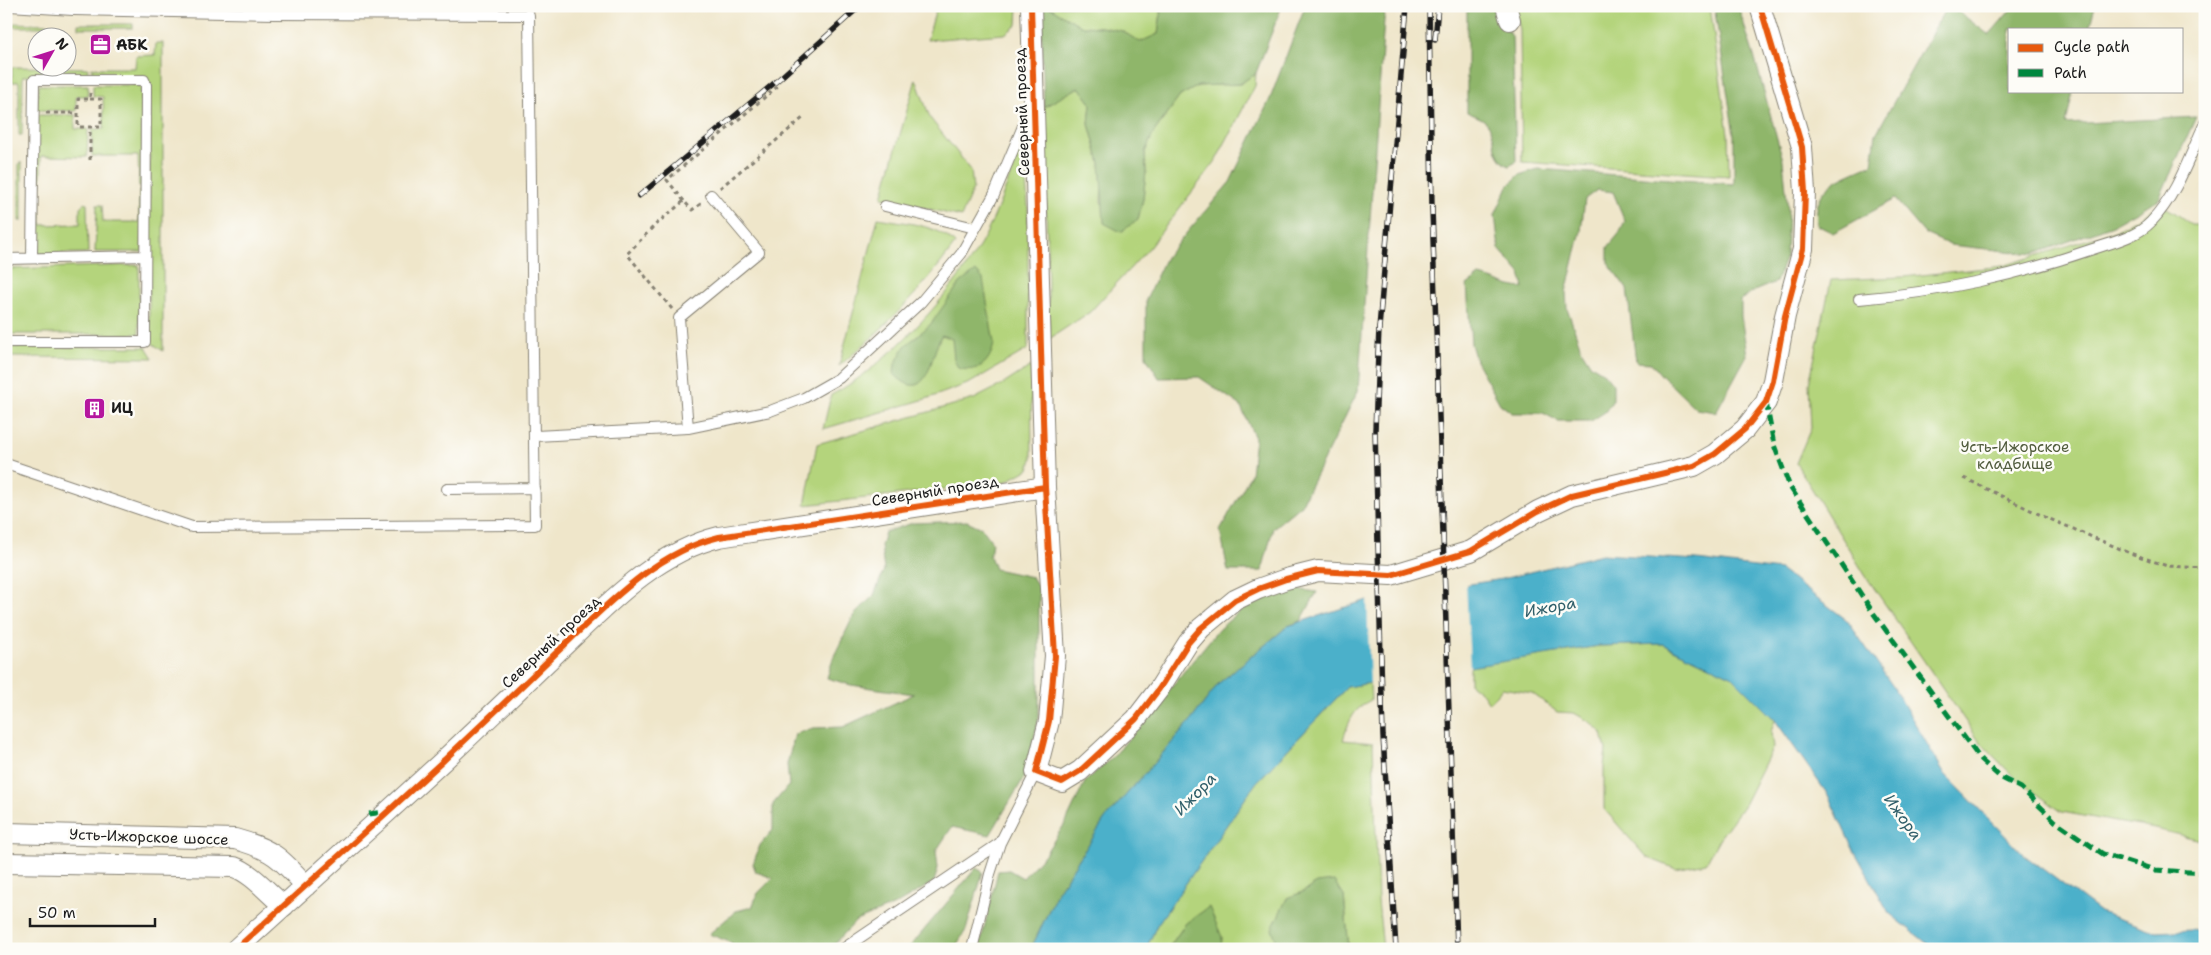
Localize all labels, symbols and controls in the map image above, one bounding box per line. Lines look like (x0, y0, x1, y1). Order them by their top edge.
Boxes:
north arrow (28, 28, 78, 78)
legend (2008, 28, 2184, 92)
office icon: АБК (88, 33, 112, 57)
text: N (52, 34, 73, 54)
place label: АБК (116, 35, 148, 55)
text: Cycle path (2054, 37, 2130, 57)
street label: Северный проезд (1010, 47, 1034, 176)
text: Path (2054, 63, 2087, 83)
building icon: ИЦ (83, 396, 107, 420)
place label: ИЦ (111, 398, 133, 418)
park label: Усть-Ижорское кладбище (1960, 437, 2070, 474)
street label: Северный проезд (870, 471, 1000, 511)
street label: Северный проезд (497, 591, 605, 693)
water label: Ижора (1522, 592, 1578, 622)
water label: Ижора (1169, 768, 1221, 820)
water label: Ижора (1879, 790, 1927, 844)
street label: Усть-Ижорское шоссе (69, 824, 229, 850)
scale bar (30, 895, 155, 927)
text: 50 m (38, 903, 76, 923)

